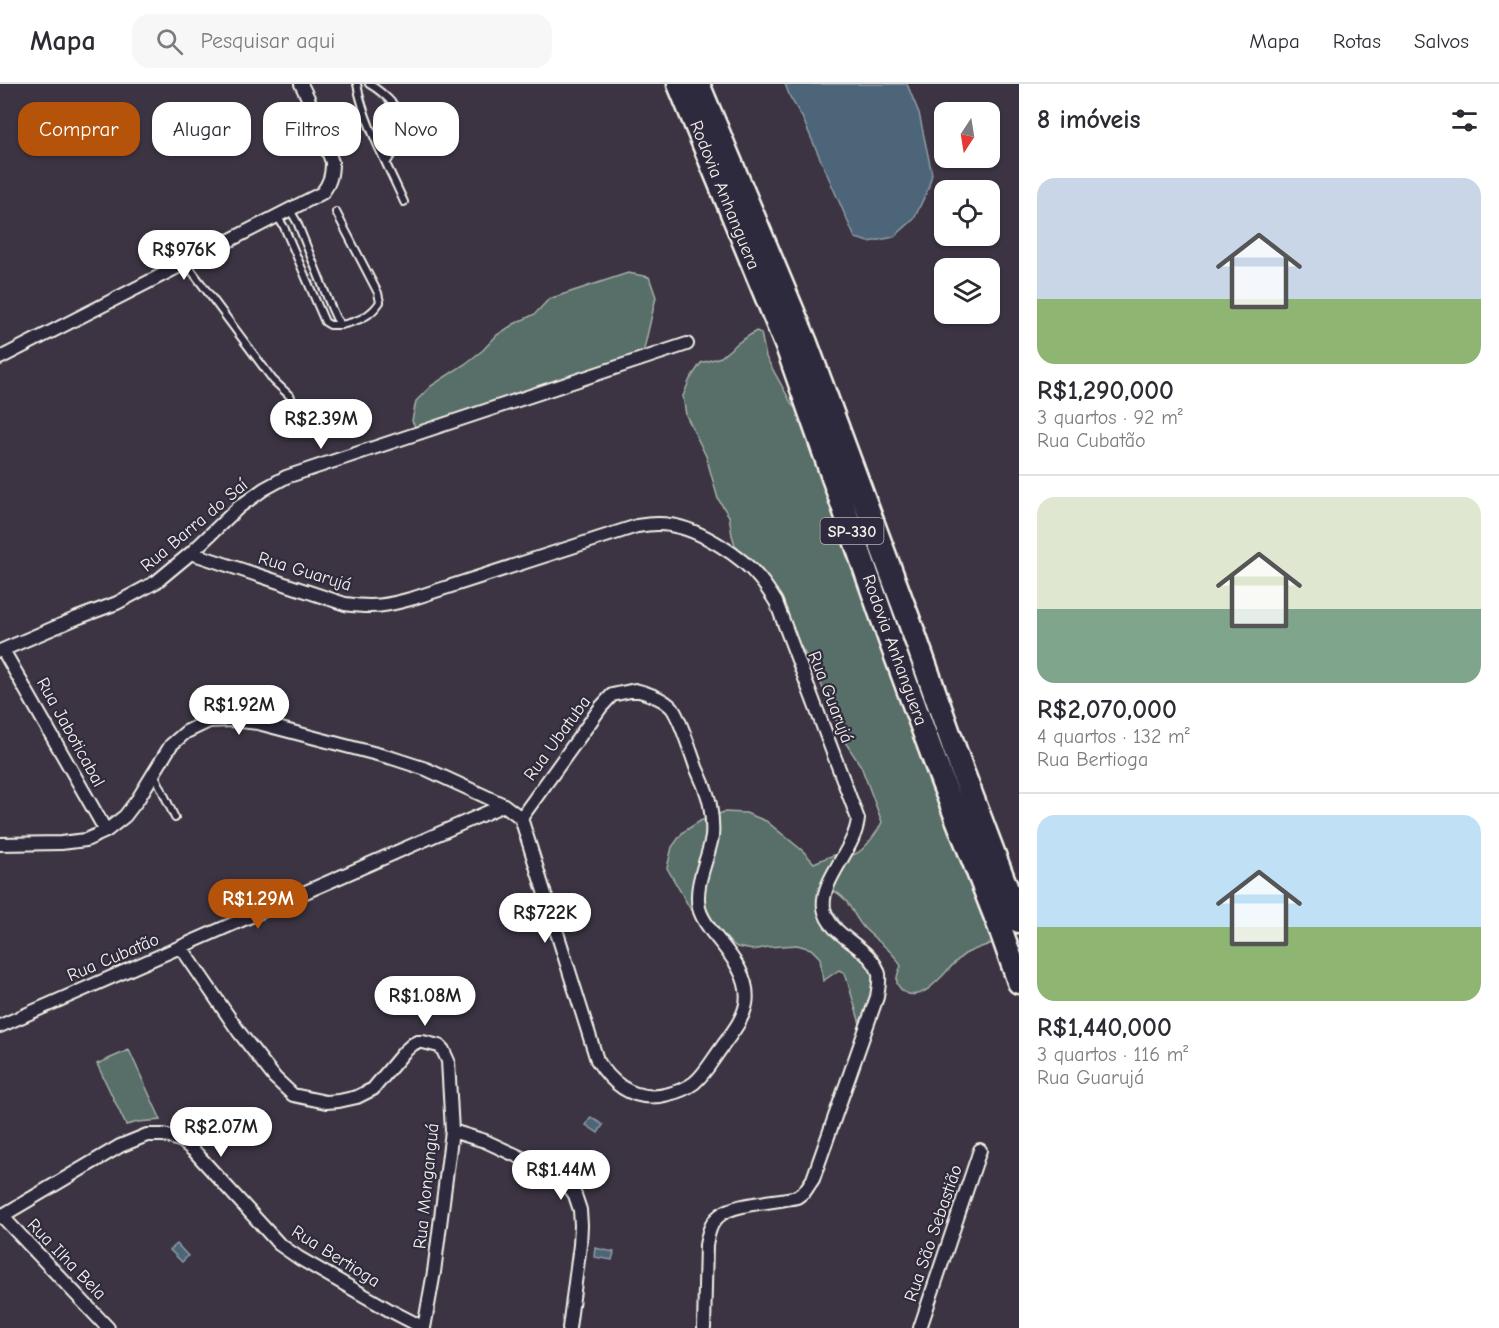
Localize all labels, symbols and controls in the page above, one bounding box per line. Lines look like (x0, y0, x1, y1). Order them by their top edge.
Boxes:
search box (132, 14, 552, 68)
text: Mapa (30, 25, 96, 57)
icon: search (153, 25, 186, 58)
text: Pesquisar aqui (201, 28, 335, 54)
text: Mapa (1249, 29, 1300, 53)
text: Rotas (1333, 29, 1381, 53)
text: Salvos (1414, 29, 1469, 53)
chip: Comprar (18, 102, 140, 156)
chip: Alugar (152, 102, 251, 156)
chip: Filtros (263, 102, 361, 156)
chip: Novo (373, 102, 459, 156)
north arrow (934, 102, 1000, 168)
map controls (934, 102, 1000, 324)
icon: filters (1448, 104, 1481, 137)
text: 8 imóveis (1037, 105, 1141, 135)
street label: Rodovia Anhanguera (685, 118, 764, 273)
button: locate (934, 180, 1000, 246)
icon: home (1205, 217, 1313, 325)
pin: R$976K (135, 230, 233, 281)
text: R$976K (152, 238, 216, 261)
button: layers (934, 258, 1000, 324)
text: R$1,290,000 (1037, 376, 1174, 406)
pin: R$2.39M (266, 399, 376, 450)
text: 3 quartos · 92 m² (1037, 406, 1183, 429)
text: R$2.39M (284, 407, 358, 430)
text: Rua Cubatão (1037, 429, 1146, 452)
street label: Rua Barra do Saí (137, 474, 253, 576)
road number: SP-330 (820, 518, 884, 544)
icon: home (1205, 536, 1313, 644)
street label: Rua Guarujá (256, 547, 354, 596)
street label: Rodovia Anhanguera (857, 572, 932, 728)
street label: Rua Guarujá (803, 648, 858, 746)
street label: Rua Jaboticabal (32, 674, 109, 791)
pin: R$1.92M (184, 685, 294, 736)
street label: Rua Ubatuba (520, 692, 595, 785)
text: R$1.92M (203, 693, 275, 716)
text: R$2,070,000 (1037, 695, 1177, 725)
text: 4 quartos · 132 m² (1037, 725, 1190, 748)
text: Rua Bertioga (1037, 748, 1148, 771)
icon: home (1205, 854, 1313, 962)
pin: R$1.29M (203, 879, 313, 930)
text: R$1.29M (222, 887, 294, 910)
pin: R$722K (496, 893, 594, 944)
text: R$722K (513, 901, 577, 924)
street label: Rua Cubatão (64, 929, 162, 986)
pin: R$1.08M (370, 976, 480, 1027)
text: R$1.08M (389, 984, 461, 1007)
text: R$1,440,000 (1037, 1013, 1172, 1043)
text: 3 quartos · 116 m² (1037, 1043, 1188, 1066)
text: Rua Guarujá (1037, 1066, 1144, 1089)
pin: R$2.07M (166, 1107, 276, 1158)
text: R$2.07M (184, 1115, 258, 1138)
street label: Rua Monganguá (409, 1122, 444, 1250)
pin: R$1.44M (506, 1150, 616, 1201)
text: R$1.44M (526, 1158, 596, 1181)
street label: Rua São Sebastião (900, 1162, 967, 1304)
street label: Rua Ilha Bela (23, 1214, 111, 1304)
street label: Rua Bertioga (288, 1221, 384, 1292)

